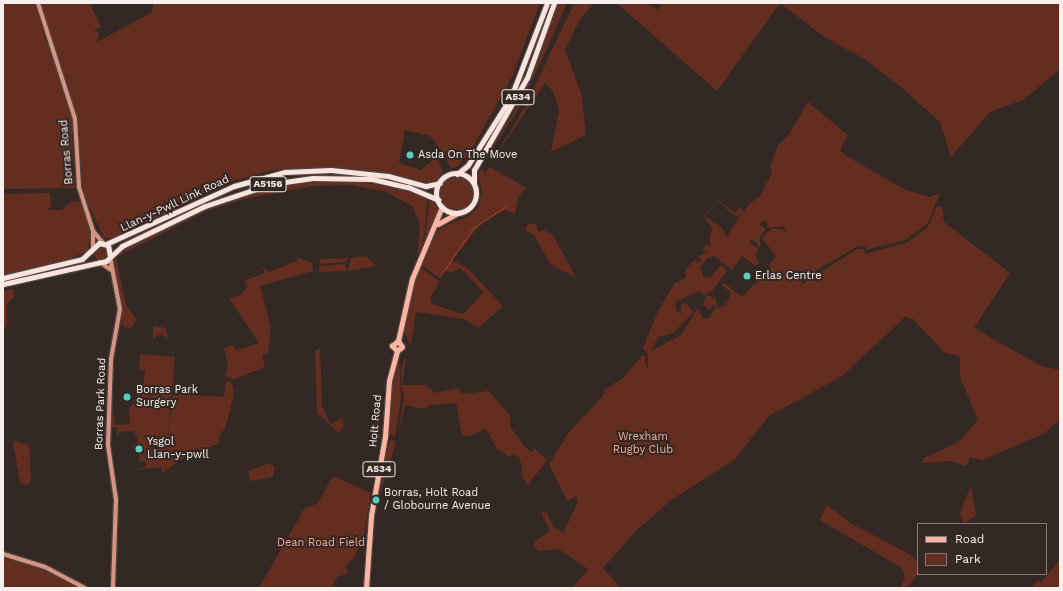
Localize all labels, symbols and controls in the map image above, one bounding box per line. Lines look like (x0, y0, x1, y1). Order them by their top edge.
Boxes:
road number: A534 (501, 89, 535, 105)
street label: Borras Road (58, 119, 76, 185)
place label: Asda On The Move (418, 148, 518, 162)
marker: Asda On The Move (405, 150, 415, 160)
street label: Llan-y-Pwll Link Road (118, 173, 232, 235)
road number: A5156 (249, 176, 287, 192)
place label: Erlas Centre (755, 269, 822, 283)
marker: Erlas Centre (742, 271, 752, 281)
street label: Borras Park Road (93, 357, 109, 451)
place label: Borras Park Surgery (136, 384, 198, 410)
marker: Borras Park Surgery (121, 391, 133, 403)
street label: Holt Road (367, 394, 385, 448)
park label: Wrexham Rugby Club (613, 431, 673, 457)
place label: Ysgol Llan-y-pwll (147, 436, 209, 462)
marker: Ysgol Llan-y-pwll (134, 444, 144, 454)
road number: A534 (362, 461, 396, 477)
place label: Borras, Holt Road / Globourne Avenue (384, 487, 491, 513)
marker: Borras, Holt Road / Globourne Avenue (371, 495, 381, 505)
legend (917, 523, 1047, 575)
text: Road (955, 532, 984, 546)
park label: Dean Road Field (277, 536, 365, 550)
text: Park (955, 552, 981, 566)

